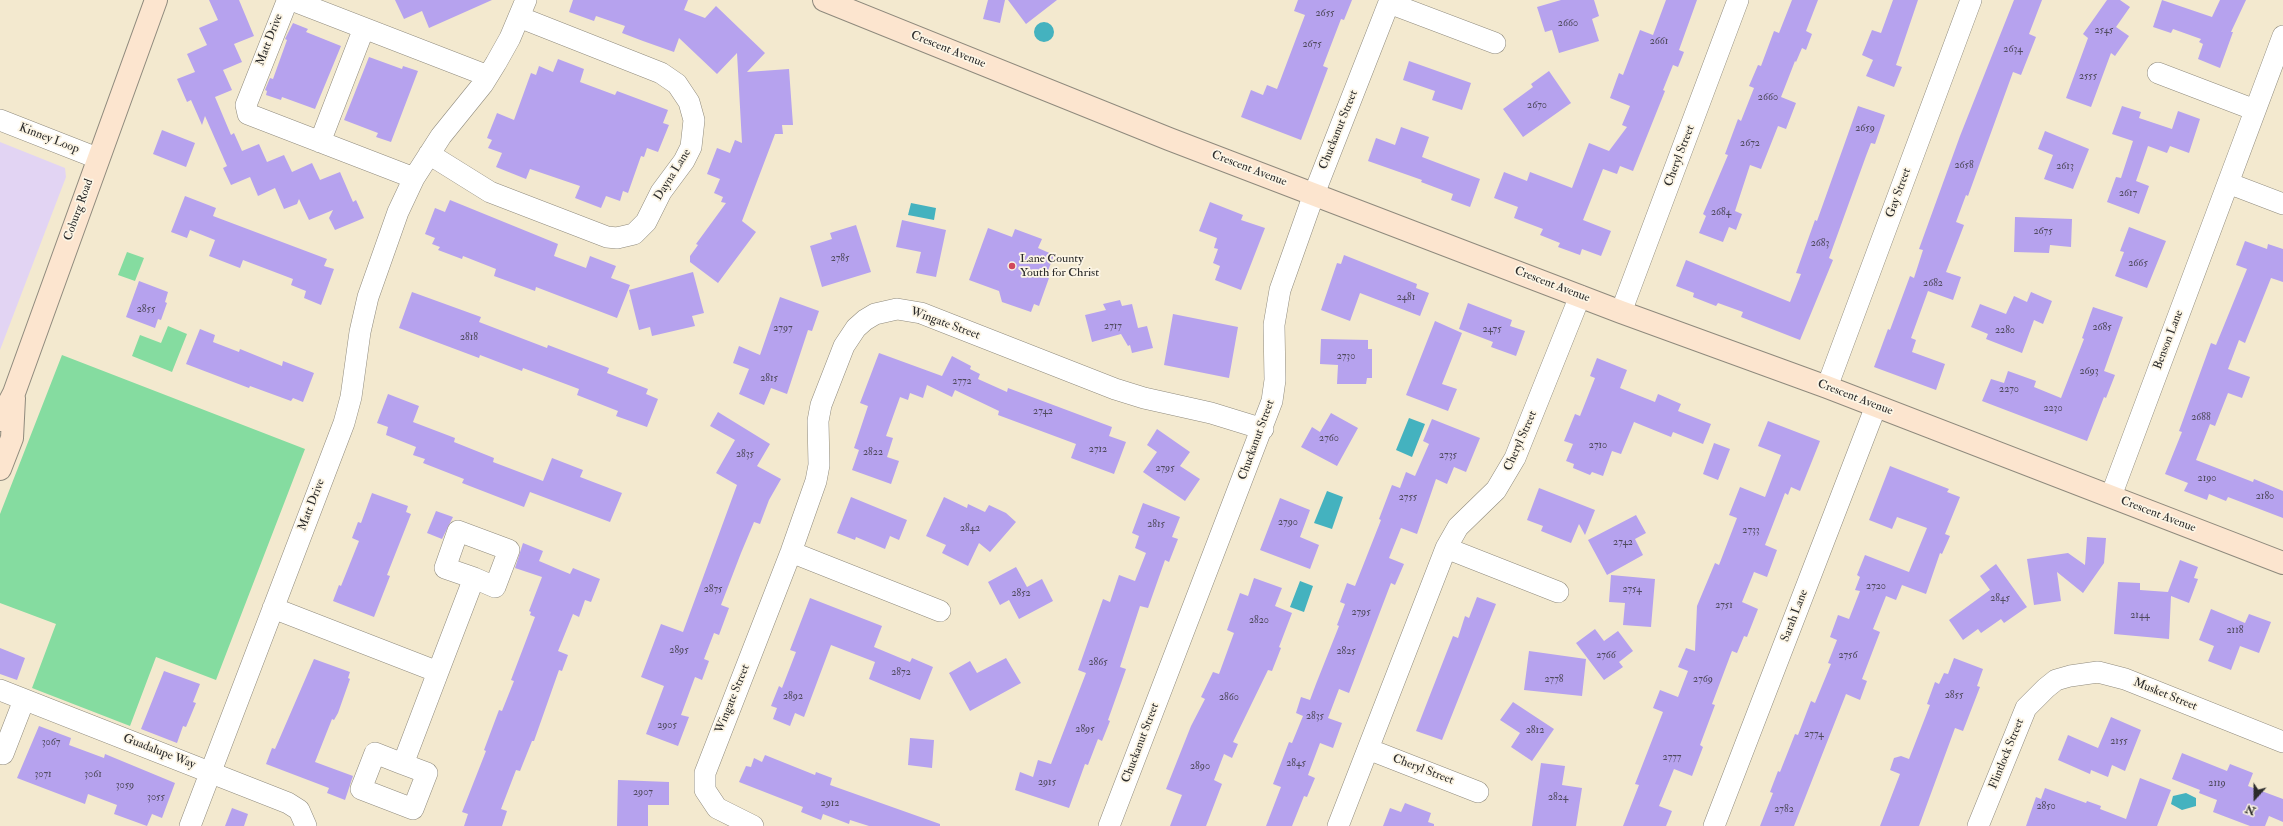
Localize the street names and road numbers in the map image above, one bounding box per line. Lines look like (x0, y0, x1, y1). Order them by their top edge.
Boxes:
street label: Matt Drive (254, 12, 286, 68)
street label: Crescent Avenue (909, 28, 987, 72)
street label: Chuckanut Street (1317, 88, 1361, 172)
street label: Kinney Loop (17, 121, 81, 157)
street label: Cheryl Street (1662, 123, 1698, 189)
street label: Dayna Lane (651, 146, 695, 204)
street label: Crescent Avenue (1209, 148, 1289, 190)
street label: Gay Street (1883, 166, 1915, 220)
street label: Coburg Road (61, 177, 97, 243)
street label: Crescent Avenue (1512, 264, 1592, 306)
street label: Wingate Street (908, 305, 982, 343)
street label: Benson Lane (2151, 308, 2187, 372)
street label: Crescent Avenue (1815, 377, 1895, 419)
street label: Chuckanut Street (1236, 398, 1278, 482)
street label: Cheryl Street (1501, 409, 1541, 473)
street label: Matt Drive (296, 477, 328, 533)
street label: Crescent Avenue (2118, 494, 2198, 536)
street label: Sarah Lane (1778, 588, 1812, 644)
street label: Wingate Street (713, 663, 753, 735)
street label: Musket Street (2131, 676, 2199, 714)
street label: Chuckanut Street (1119, 701, 1163, 785)
street label: Flintlock Street (1986, 717, 2028, 791)
street label: Guadalupe Way (121, 732, 197, 772)
street label: Cheryl Street (1390, 752, 1456, 788)

